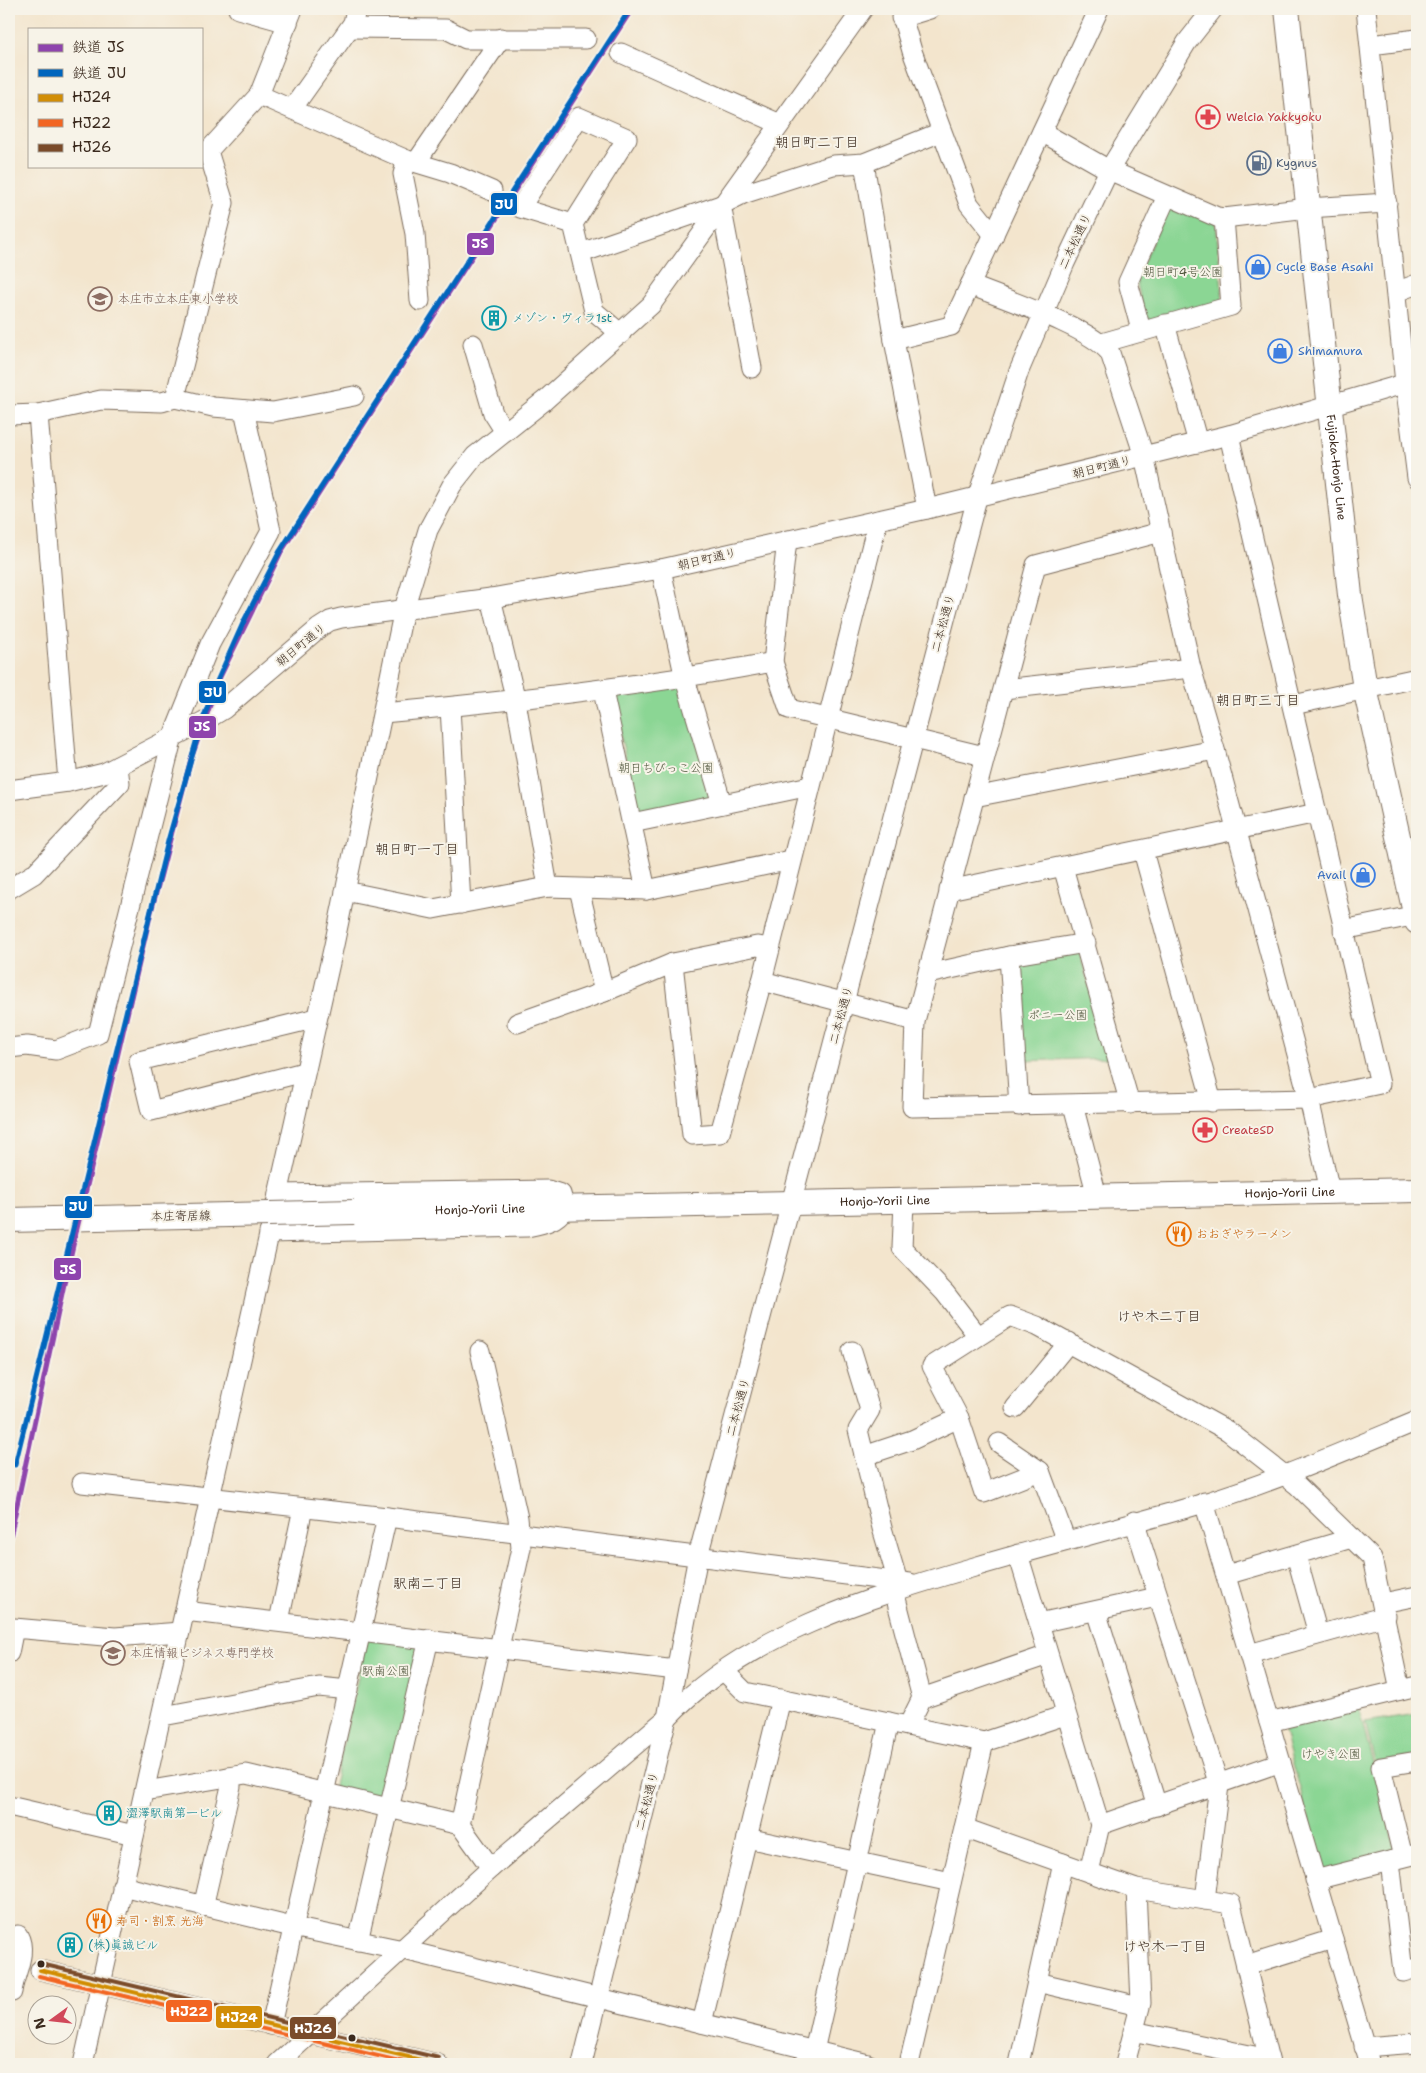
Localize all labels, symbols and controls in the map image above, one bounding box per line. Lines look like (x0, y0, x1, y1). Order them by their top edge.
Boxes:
legend (28, 28, 202, 168)
text: 鉄道 JS (72, 37, 124, 57)
text: 鉄道 JU (72, 63, 126, 83)
text: HJ24 (72, 87, 111, 107)
pharmacy icon: Welcia Yakkyoku (1195, 104, 1221, 130)
place label: Welcia Yakkyoku (1226, 109, 1322, 125)
text: HJ22 (72, 113, 111, 133)
district label: 朝日町二丁目 (775, 133, 859, 151)
text: HJ26 (72, 137, 111, 157)
fuel station icon: Kygnus (1246, 150, 1272, 176)
place label: Kygnus (1276, 155, 1317, 171)
line badge: JU (490, 192, 518, 216)
text: JU (495, 195, 513, 213)
street label: 二本松通り (1055, 210, 1095, 272)
line badge: JS (466, 232, 495, 256)
text: JS (472, 234, 488, 252)
shop icon: Cycle Base Asahi (1245, 254, 1271, 280)
place label: Cycle Base Asahi (1276, 259, 1374, 275)
park label: 朝日町4号公園 (1143, 264, 1223, 280)
school or university icon: 本庄市立本庄東小学校 (87, 286, 113, 312)
place label: 本庄市立本庄東小学校 (118, 291, 238, 307)
building icon: メゾン・ヴィラ1st (481, 305, 507, 331)
place label: メゾン・ヴィラ1st (512, 310, 612, 326)
shop icon: Shimamura (1267, 338, 1293, 364)
place label: Shimamura (1298, 343, 1363, 359)
street label: Fujioka-Honjo Line (1323, 413, 1350, 521)
street label: 朝日町通り (1071, 452, 1133, 482)
street label: 朝日町通り (676, 544, 738, 574)
street label: 二本松通り (928, 592, 958, 654)
street label: 朝日町通り (273, 620, 329, 670)
line badge: JU (198, 680, 227, 704)
text: JU (204, 683, 222, 701)
district label: 朝日町三丁目 (1216, 691, 1300, 709)
line badge: JS (188, 715, 217, 739)
text: JS (194, 717, 210, 735)
park label: 朝日ちびっこ公園 (618, 760, 714, 776)
district label: 朝日町一丁目 (375, 840, 459, 858)
shop icon: Avail (1350, 862, 1376, 888)
place label: Avail (1317, 867, 1346, 883)
street label: 二本松通り (826, 984, 856, 1046)
park label: ポニー公園 (1028, 1007, 1088, 1023)
pharmacy icon: CreateSD (1192, 1117, 1218, 1143)
place label: CreateSD (1222, 1122, 1274, 1138)
street label: Honjo-Yorii Line (1244, 1184, 1335, 1202)
street label: Honjo-Yorii Line (839, 1192, 931, 1210)
line badge: JU (64, 1195, 93, 1219)
text: JU (69, 1197, 87, 1215)
street label: Honjo-Yorii Line (434, 1200, 526, 1218)
street label: 本庄寄居線 (151, 1207, 211, 1225)
restaurant icon: おおぎやラーメン (1166, 1221, 1192, 1247)
place label: おおぎやラーメン (1196, 1226, 1292, 1242)
line badge: JS (53, 1257, 82, 1281)
text: JS (60, 1260, 76, 1278)
district label: けや木二丁目 (1117, 1307, 1201, 1325)
street label: 二本松通り (723, 1376, 753, 1438)
district label: 駅南二丁目 (393, 1574, 463, 1592)
school or university icon: 本庄情報ビジネス専門学校 (100, 1640, 126, 1666)
place label: 本庄情報ビジネス専門学校 (130, 1645, 274, 1661)
park label: 駅南公園 (362, 1663, 410, 1679)
park label: けやき公園 (1301, 1746, 1361, 1762)
street label: 二本松通り (632, 1770, 662, 1832)
building icon: 澀澤駅南第一ビル (96, 1800, 122, 1826)
place label: 澀澤駅南第一ビル (126, 1805, 222, 1821)
restaurant icon: 寿司・割烹 光海 (86, 1908, 112, 1934)
place label: 寿司・割烹 光海 (116, 1913, 204, 1929)
building icon: (株)眞誠ビル (57, 1932, 83, 1958)
place label: (株)眞誠ビル (88, 1937, 158, 1953)
district label: けや木一丁目 (1123, 1937, 1207, 1955)
unlabelled marker (36, 1959, 46, 1969)
north arrow (28, 1996, 78, 2046)
line badge: HJ22 (165, 1999, 213, 2023)
text: HJ22 (170, 2002, 208, 2020)
line badge: HJ24 (215, 2005, 263, 2029)
text: HJ24 (220, 2008, 258, 2026)
text: N (29, 2016, 50, 2031)
line badge: HJ26 (289, 2016, 337, 2040)
text: HJ26 (294, 2019, 332, 2037)
unlabelled marker (347, 2033, 357, 2043)

